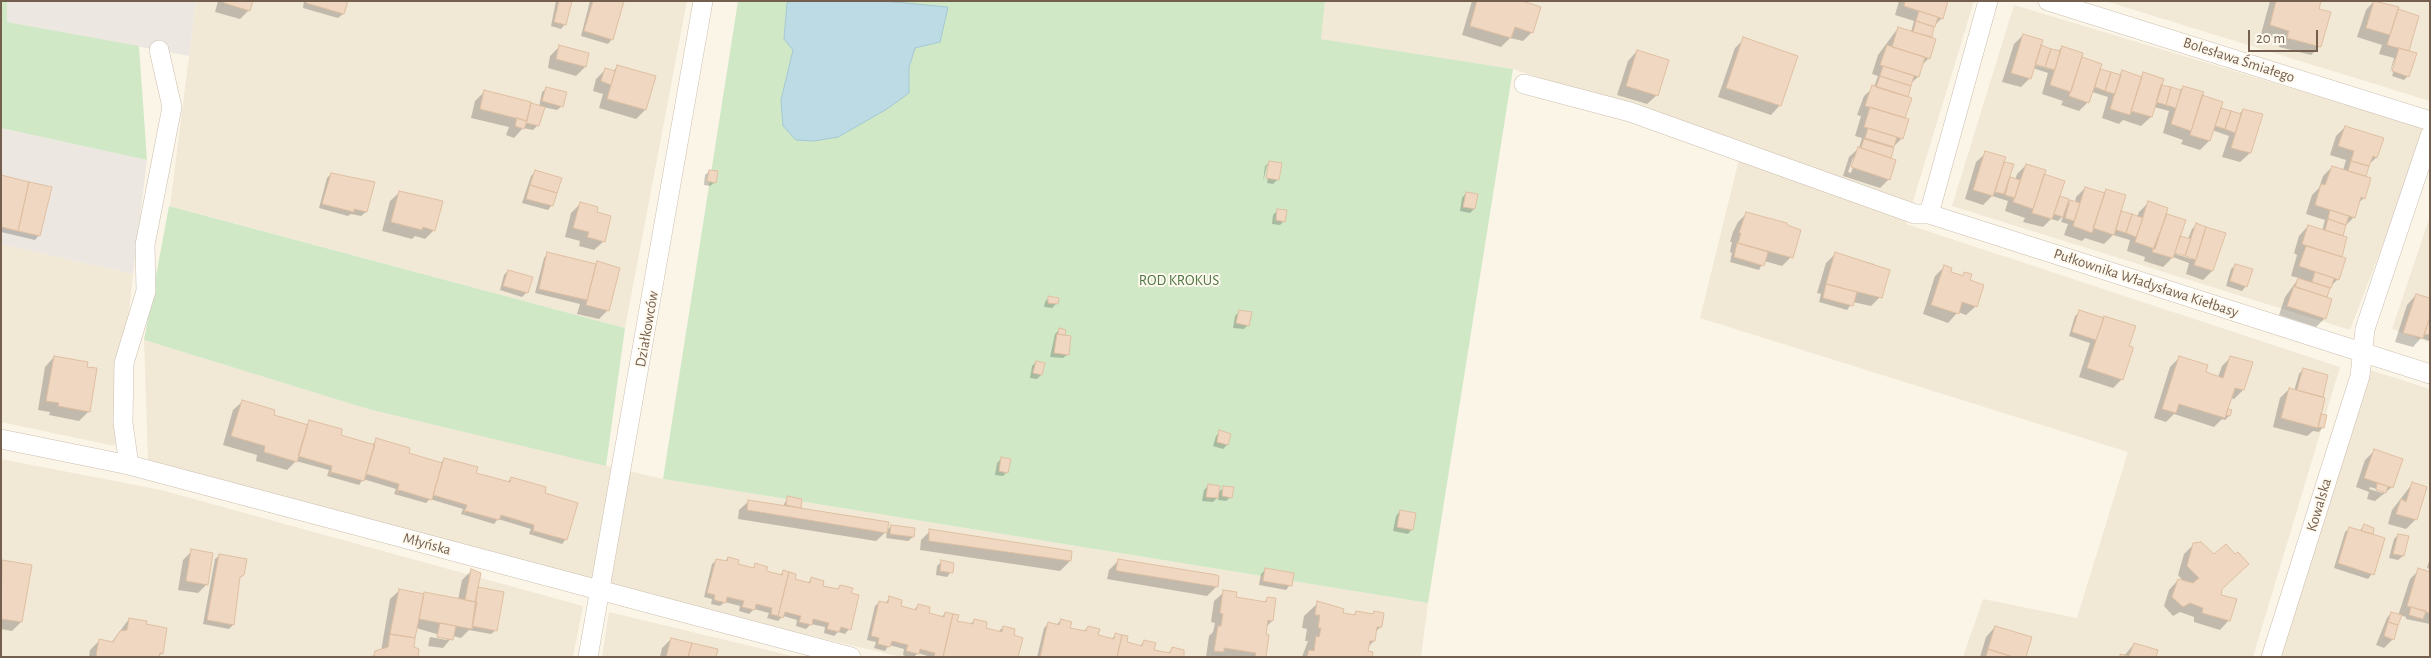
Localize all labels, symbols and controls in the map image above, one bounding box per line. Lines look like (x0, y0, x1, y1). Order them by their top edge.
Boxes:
scale bar (2251, 20, 2321, 52)
text: 20 m (2256, 31, 2285, 46)
street label: Bolesława Śmiałego (2181, 33, 2297, 87)
street label: Pułkownika Władysława Kiełbasy (2051, 245, 2241, 321)
park label: ROD KROKUS (1139, 271, 1219, 289)
street label: Działkowców (631, 290, 663, 368)
street label: Kowalska (2302, 476, 2336, 534)
street label: Młyńska (401, 529, 453, 559)

